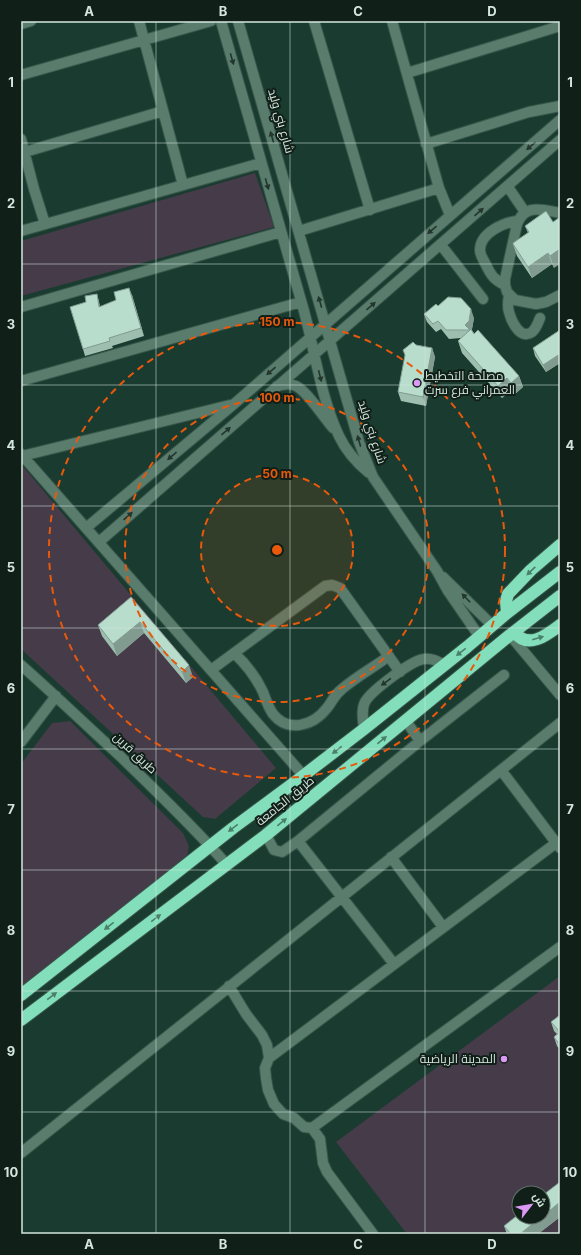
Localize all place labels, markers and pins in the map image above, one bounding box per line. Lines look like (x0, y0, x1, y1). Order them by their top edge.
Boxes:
place label: مصلحة التخطيط العمراني فرع سرت (425, 368, 515, 400)
marker: مصلحة التخطيط العمراني فرع سرت (412, 378, 422, 388)
centre of rings (270, 543, 284, 557)
place label: المدينة الرياضية (420, 1051, 496, 1066)
marker: المدينة الرياضية (499, 1054, 509, 1064)

